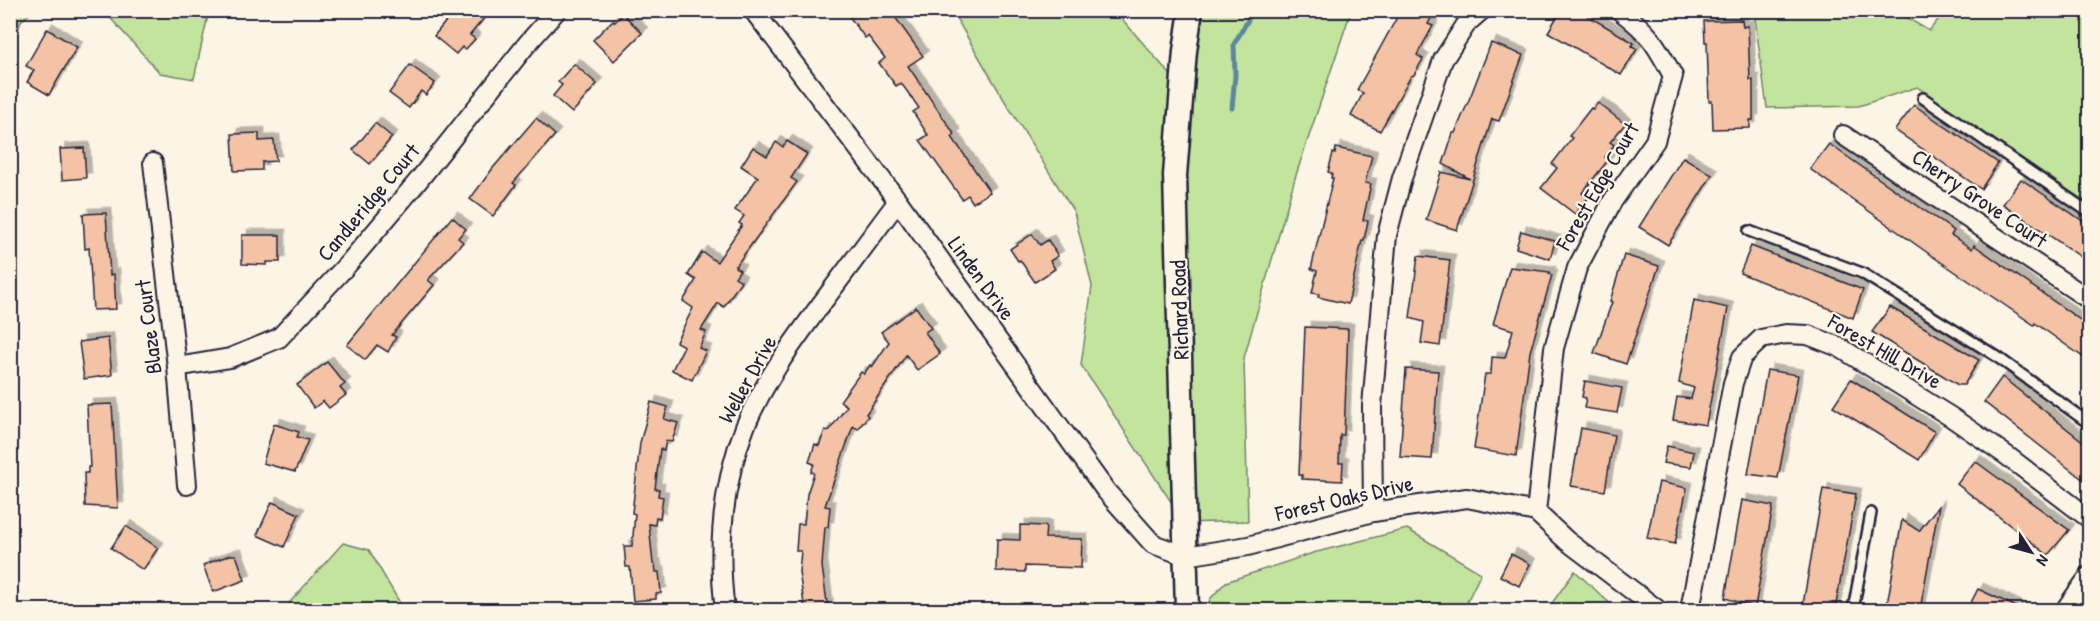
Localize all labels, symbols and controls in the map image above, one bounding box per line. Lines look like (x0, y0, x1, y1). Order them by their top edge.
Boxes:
street label: Forest Edge Court (1548, 116, 1646, 256)
street label: Candleridge Court (310, 136, 426, 267)
street label: Cherry Grove Court (1906, 141, 2054, 255)
street label: Linden Drive (941, 230, 1023, 326)
street label: Richard Road (1162, 259, 1196, 360)
street label: Blaze Court (127, 278, 169, 376)
street label: Forest Hill Drive (1822, 306, 1948, 396)
street label: Weller Drive (711, 330, 783, 428)
street label: Forest Oaks Drive (1271, 468, 1416, 529)
north arrow (2001, 522, 2061, 582)
text: N (2031, 551, 2055, 571)

